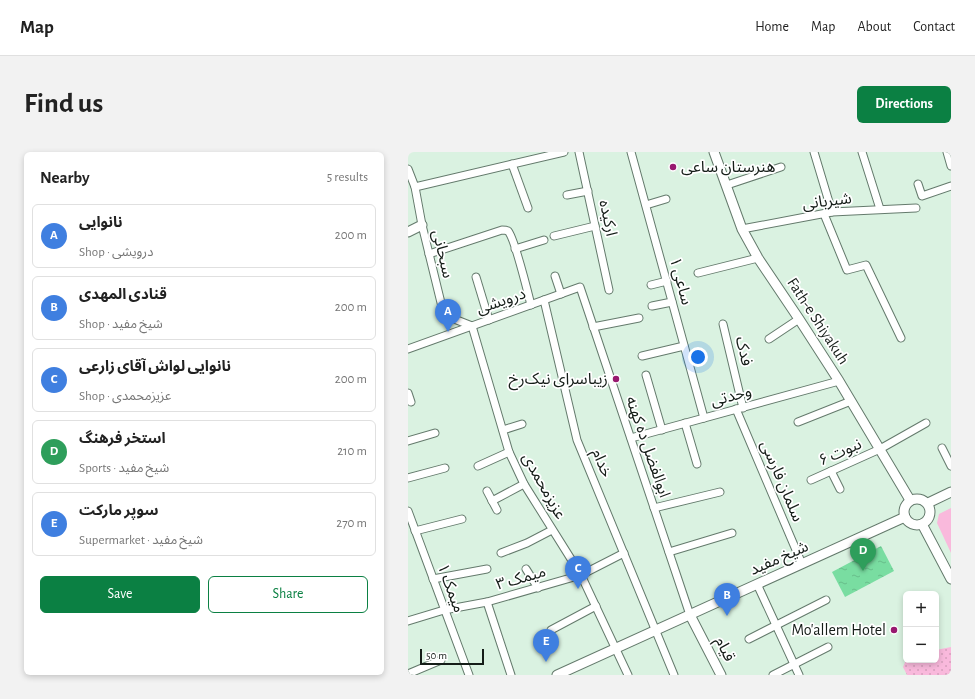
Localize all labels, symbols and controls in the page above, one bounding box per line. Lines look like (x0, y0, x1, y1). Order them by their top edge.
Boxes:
text: Map (20, 18, 54, 37)
text: Home (755, 20, 789, 34)
text: Map (811, 20, 835, 34)
text: About (857, 20, 891, 34)
text: Contact (913, 20, 955, 34)
button: Directions (857, 86, 951, 123)
text: Find us (24, 90, 103, 118)
place label: هنرستان ساعی (681, 159, 775, 176)
marker: هنرستان ساعی (668, 162, 678, 172)
text: Nearby (40, 169, 90, 186)
text: 5 results (327, 171, 368, 184)
street label: شیربانی (801, 190, 853, 213)
street label: ارکیده (595, 198, 620, 238)
text: نانوایی (79, 215, 123, 230)
street label: سبحانی (429, 228, 456, 280)
text: A (50, 229, 58, 242)
text: 200 m (335, 229, 367, 242)
text: Shop · درویشی (79, 246, 153, 259)
street label: ساعی ۱ (666, 255, 695, 307)
street label: Fath-e Shiyakuh (783, 275, 852, 368)
street label: درویشی (474, 285, 528, 318)
text: قنادی المهدی (79, 287, 167, 302)
pin: A (435, 299, 461, 332)
text: B (50, 301, 58, 314)
text: 200 m (335, 301, 367, 314)
text: Shop · شیخ مفید (79, 318, 163, 331)
street label: فدک (733, 335, 755, 367)
your location (688, 347, 708, 367)
text: نانوایی لواش آقای زارعی (79, 359, 231, 374)
place label: زیباسرای نیک‌رخ (509, 371, 608, 391)
text: C (51, 373, 57, 386)
text: 200 m (335, 373, 367, 386)
marker: زیباسرای نیک‌رخ (611, 374, 621, 384)
street label: وحدتی (709, 383, 753, 410)
text: Shop · عزیزمحمدی (79, 390, 171, 403)
street label: ابوالفضل ده کهنه (622, 394, 673, 500)
text: استخر فرهنگ (79, 431, 166, 446)
street label: نبوت ۶ (816, 436, 864, 469)
street label: سلمان فارسی (757, 438, 806, 524)
text: D (50, 445, 58, 458)
text: 210 m (337, 445, 367, 458)
street label: خدام (585, 446, 615, 481)
street label: عزیزمحمدی (518, 450, 569, 522)
text: Sports · شیخ مفید (79, 462, 169, 475)
text: سوپر مارکت (79, 503, 159, 518)
text: E (51, 517, 57, 530)
text: 270 m (336, 517, 367, 530)
text: Supermarket · شیخ مفید (79, 534, 203, 547)
street label: شیخ مفید (747, 538, 812, 582)
pin: D (850, 538, 876, 571)
pin: C (565, 556, 591, 589)
street label: میمک ۱ (435, 561, 467, 615)
street label: میمک ۳ (494, 563, 548, 593)
button: Save (40, 576, 200, 613)
button: Share (208, 576, 368, 613)
pin: B (714, 583, 740, 616)
map controls (903, 591, 939, 663)
button: + (903, 591, 939, 627)
place label: Mo'allem Hotel (791, 622, 886, 638)
marker: Mo'allem Hotel (889, 625, 899, 635)
button: − (903, 627, 939, 663)
pin: E (533, 629, 559, 662)
street label: قیام (709, 634, 738, 666)
scale bar (420, 647, 484, 666)
text: 50 m (426, 650, 447, 661)

